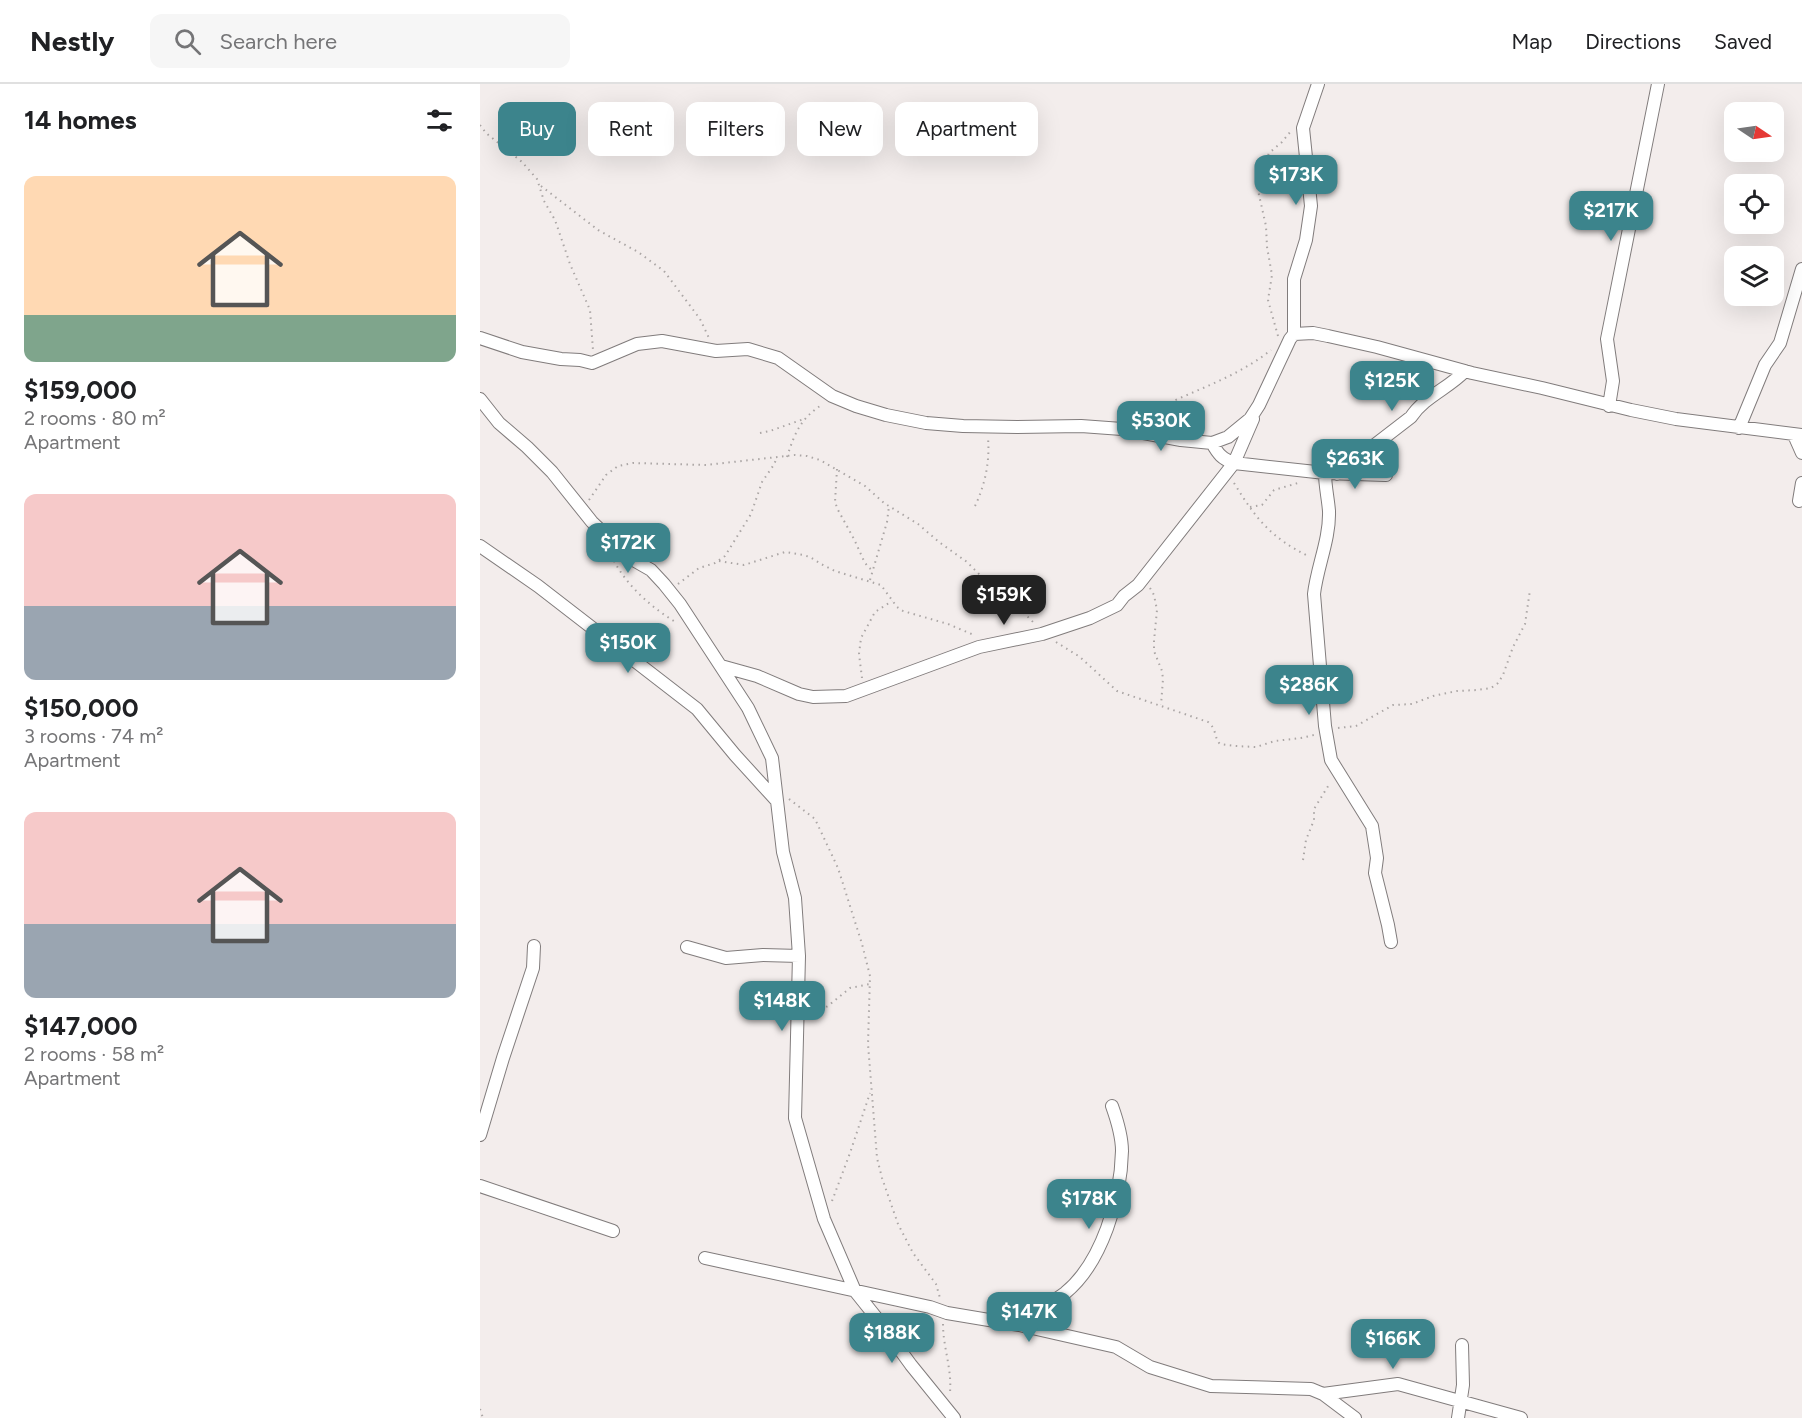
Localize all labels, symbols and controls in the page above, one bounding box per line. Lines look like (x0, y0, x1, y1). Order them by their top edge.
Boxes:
search box (150, 14, 570, 68)
text: Nestly (30, 24, 114, 58)
icon: search (171, 25, 204, 58)
text: Search here (219, 28, 337, 55)
text: Map (1511, 29, 1552, 54)
text: Directions (1585, 29, 1681, 54)
text: Saved (1714, 29, 1772, 54)
chip: Buy (498, 102, 576, 156)
chip: Rent (588, 102, 674, 156)
chip: Filters (686, 102, 785, 156)
chip: New (797, 102, 883, 156)
chip: Apartment (895, 102, 1038, 156)
north arrow (1724, 102, 1784, 162)
map controls (1724, 102, 1784, 306)
text: 14 homes (24, 104, 137, 136)
icon: filters (423, 104, 456, 137)
pin: $173K (1254, 155, 1338, 206)
text: $173K (1268, 162, 1324, 186)
button: locate (1724, 174, 1784, 234)
pin: $217K (1569, 191, 1653, 242)
text: $217K (1583, 198, 1639, 222)
icon: home (186, 215, 294, 323)
button: layers (1724, 246, 1784, 306)
pin: $125K (1350, 361, 1434, 412)
text: $125K (1364, 368, 1420, 392)
text: $159,000 (24, 374, 137, 406)
pin: $530K (1119, 401, 1203, 452)
text: 2 rooms · 80 m² (24, 406, 166, 430)
text: $530K (1131, 408, 1191, 432)
text: Apartment (24, 430, 121, 454)
pin: $263K (1313, 439, 1397, 490)
text: $263K (1326, 446, 1384, 470)
pin: $172K (586, 523, 670, 574)
text: $172K (600, 530, 656, 554)
icon: home (186, 533, 294, 641)
pin: $159K (962, 575, 1046, 626)
text: $159K (976, 582, 1032, 606)
pin: $150K (586, 623, 670, 674)
text: $150K (599, 630, 657, 654)
pin: $286K (1267, 665, 1351, 716)
text: $286K (1279, 672, 1339, 696)
text: $150,000 (24, 692, 139, 724)
text: 3 rooms · 74 m² (24, 724, 163, 748)
text: Apartment (24, 748, 121, 772)
icon: home (186, 851, 294, 959)
pin: $148K (740, 981, 824, 1032)
text: $148K (753, 988, 811, 1012)
text: $147,000 (24, 1010, 138, 1042)
text: 2 rooms · 58 m² (24, 1042, 164, 1066)
text: Apartment (24, 1066, 121, 1090)
pin: $178K (1047, 1179, 1131, 1230)
text: $178K (1061, 1186, 1117, 1210)
pin: $147K (987, 1292, 1071, 1343)
text: $147K (1001, 1299, 1057, 1323)
pin: $188K (850, 1313, 934, 1364)
pin: $166K (1351, 1319, 1435, 1370)
text: $188K (863, 1320, 921, 1344)
text: $166K (1365, 1326, 1421, 1350)

